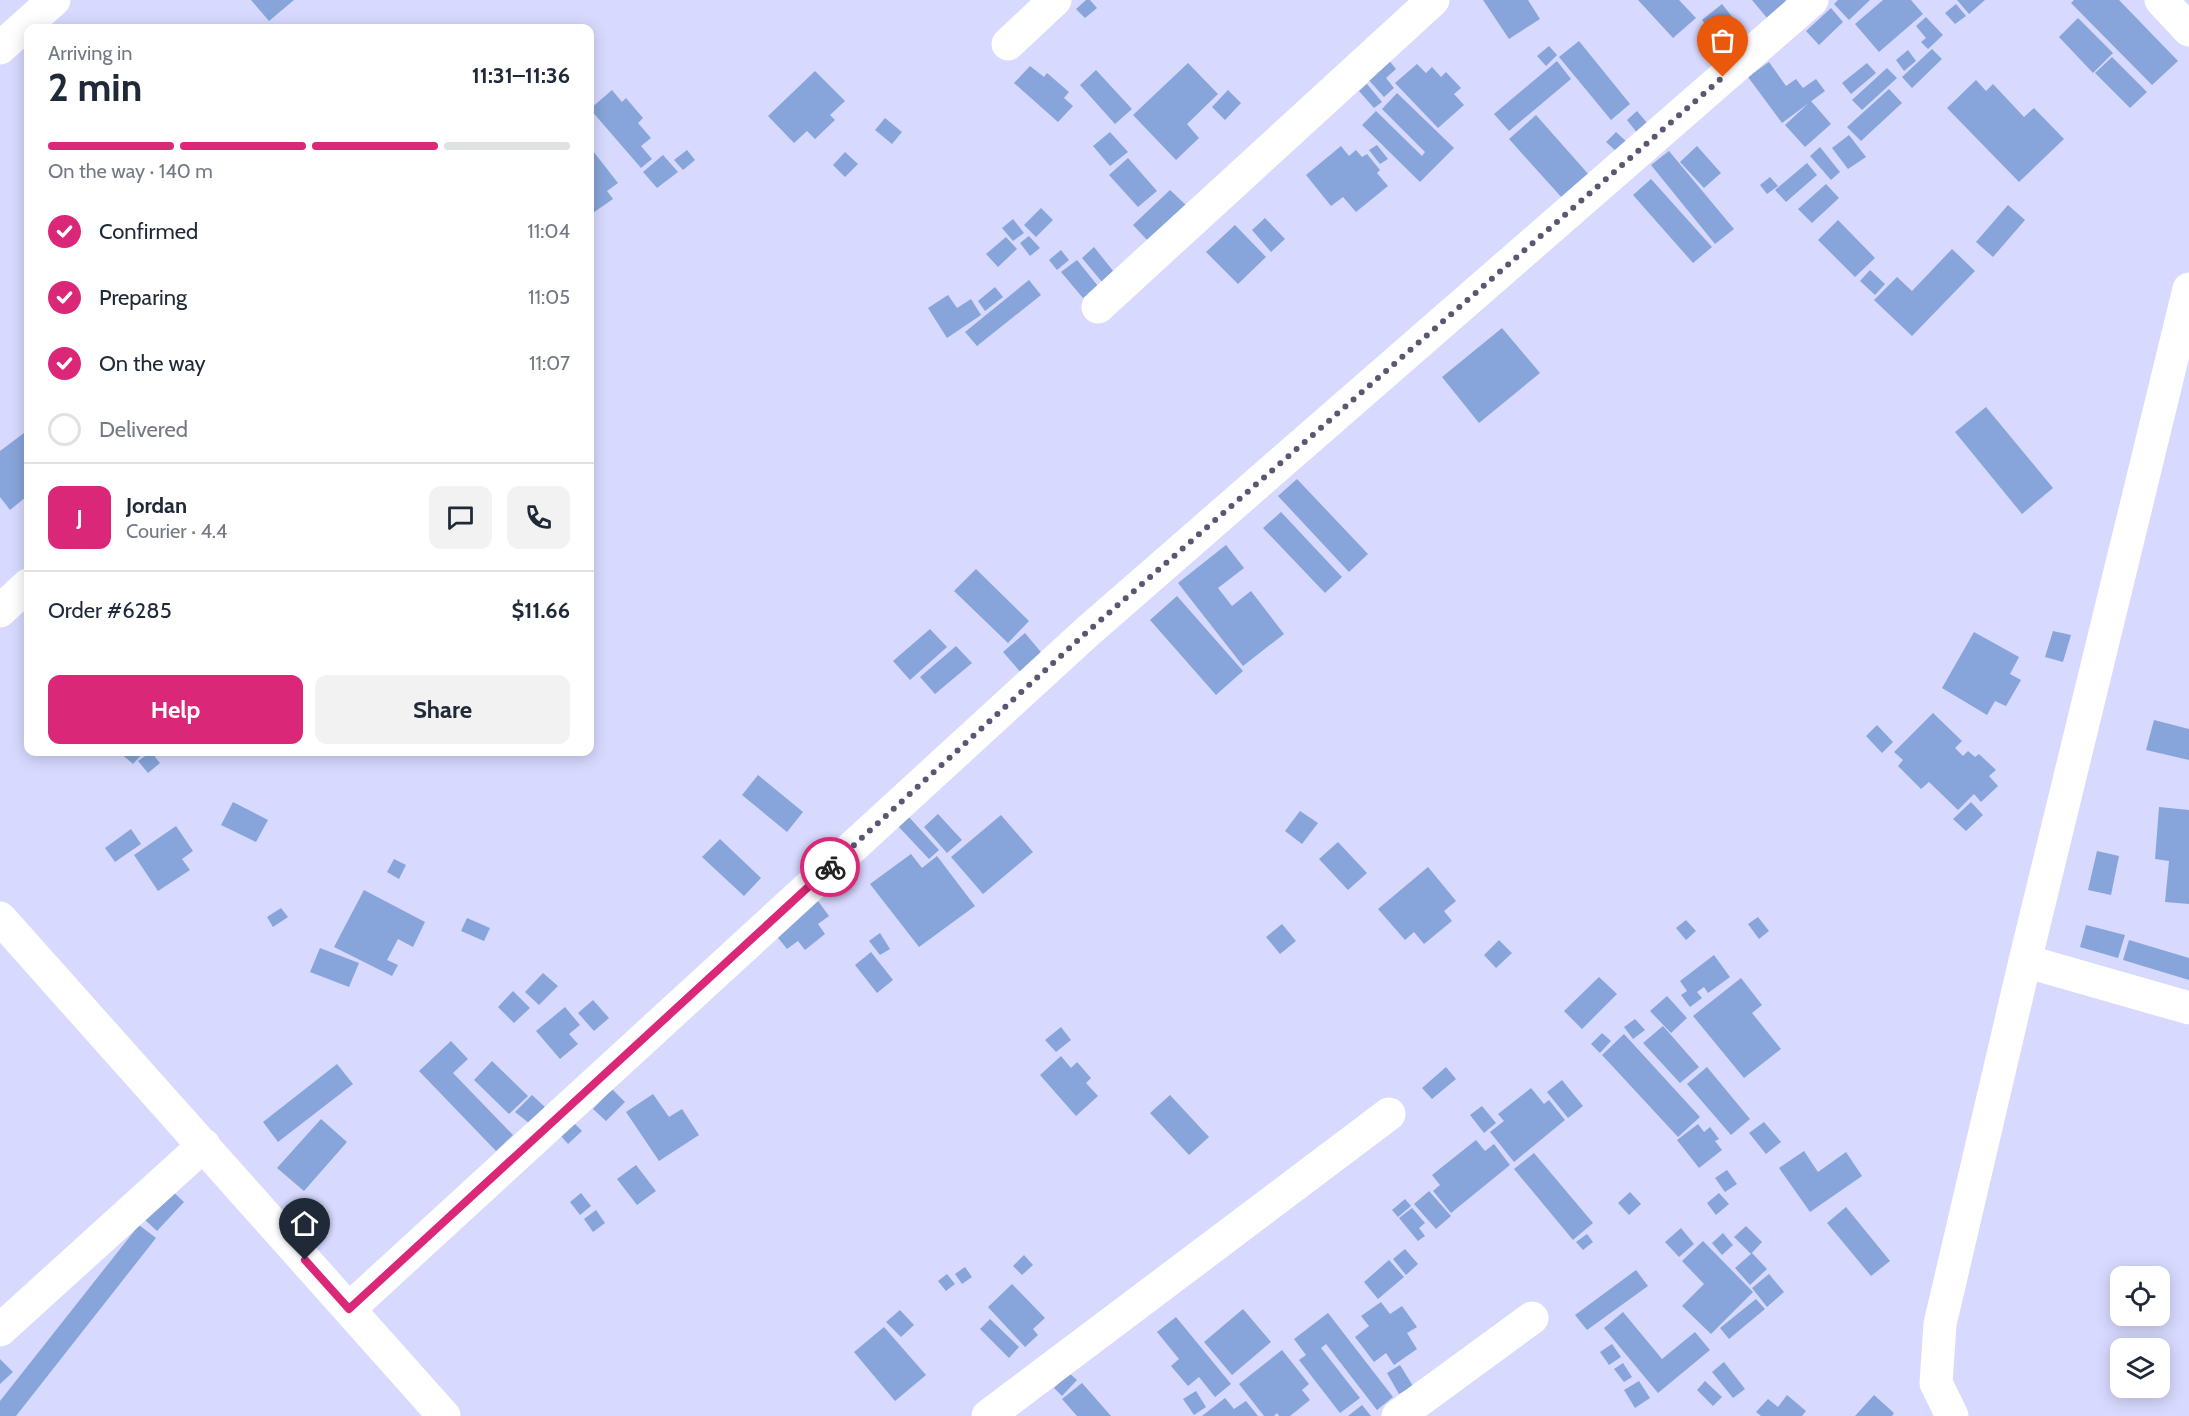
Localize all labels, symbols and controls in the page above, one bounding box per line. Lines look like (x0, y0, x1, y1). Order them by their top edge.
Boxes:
pin (1697, 15, 1748, 77)
icon: bag (1706, 24, 1739, 57)
text: Arriving in (48, 41, 132, 65)
text: 11:31–11:36 (472, 62, 570, 89)
text: 2 min (48, 63, 142, 111)
text: On the way · 140 m (48, 159, 213, 183)
icon: check (48, 215, 81, 248)
text: Confirmed (99, 218, 198, 245)
text: 11:04 (527, 219, 570, 243)
icon: check (48, 281, 81, 314)
text: Preparing (99, 284, 187, 311)
text: 11:05 (528, 285, 570, 309)
icon: check (48, 347, 81, 380)
text: On the way (99, 350, 206, 377)
text: 11:07 (529, 351, 570, 375)
text: Delivered (99, 416, 188, 443)
button: chat (429, 486, 492, 549)
button: phone (507, 486, 570, 549)
text: Jordan (126, 492, 187, 519)
text: J (76, 504, 83, 531)
text: Courier · 4.4 (126, 519, 227, 543)
text: Order #6285 (48, 597, 172, 624)
text: $11.66 (511, 597, 570, 624)
button: Help (48, 675, 303, 744)
button: Share (315, 675, 570, 744)
courier (800, 837, 860, 897)
icon: bike (814, 851, 847, 884)
pin (279, 1198, 330, 1260)
icon: home (288, 1207, 321, 1240)
map controls (2110, 1266, 2170, 1398)
button: locate (2110, 1266, 2170, 1326)
button: layers (2110, 1338, 2170, 1398)

